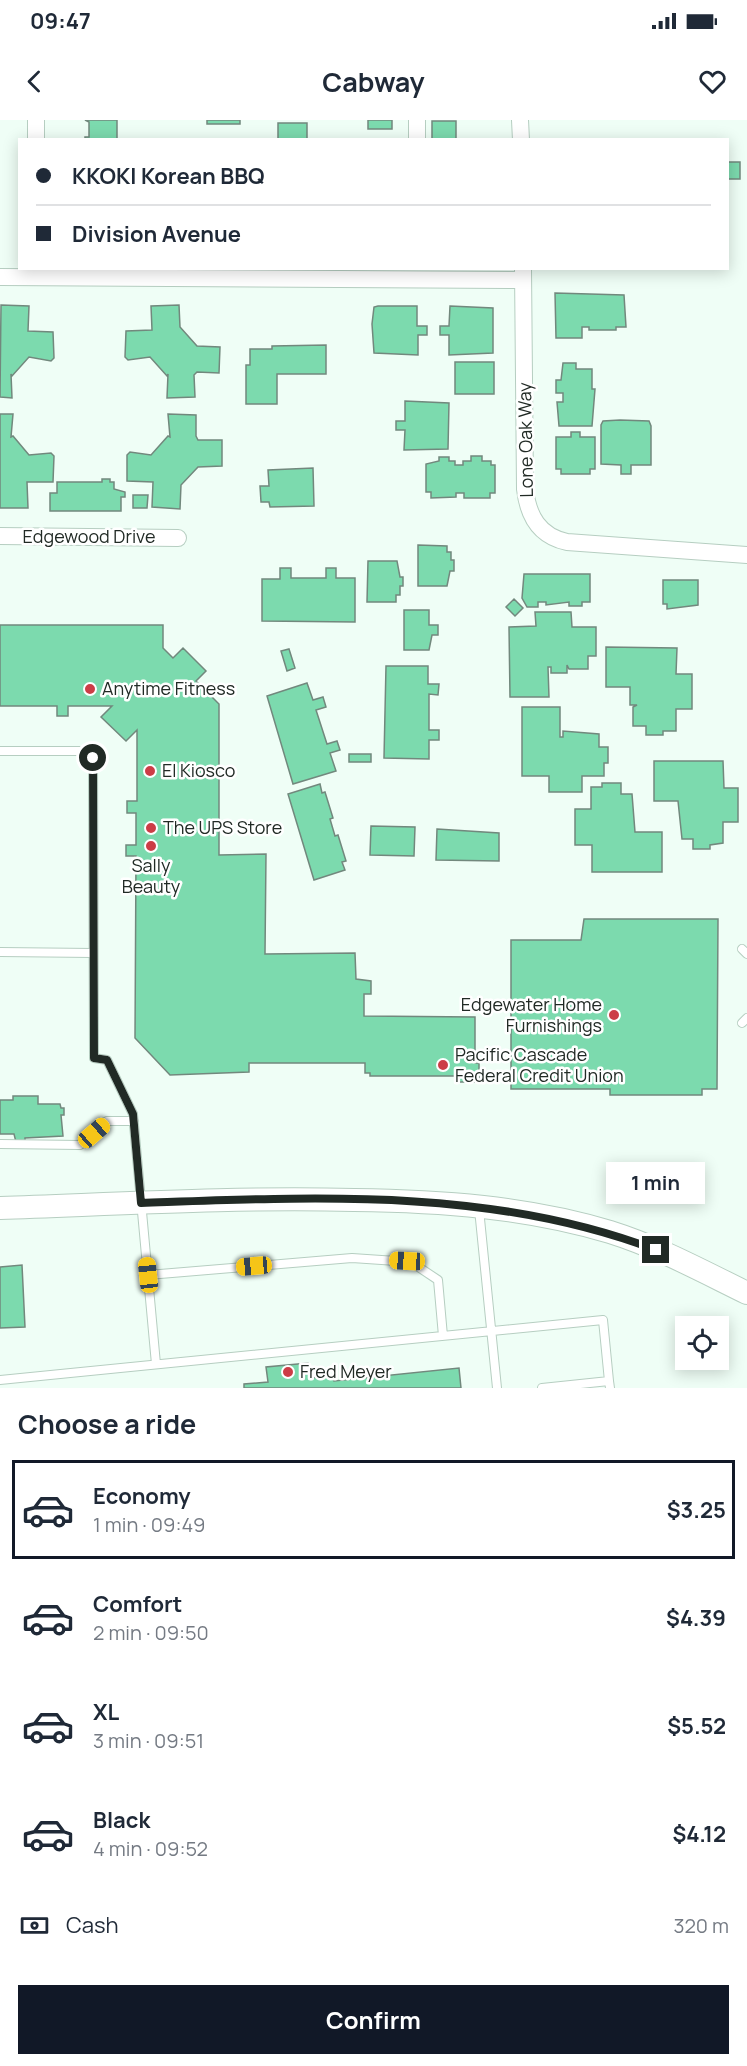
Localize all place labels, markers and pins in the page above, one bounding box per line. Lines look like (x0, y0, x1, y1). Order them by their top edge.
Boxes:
place label: Anytime Fitness (102, 676, 235, 700)
marker: Anytime Fitness (83, 682, 97, 696)
place label: El Kiosco (162, 758, 235, 782)
marker: El Kiosco (143, 764, 157, 778)
place label: The UPS Store (163, 815, 282, 839)
marker: The UPS Store (144, 821, 158, 835)
marker: Sally Beauty (144, 839, 158, 853)
place label: Sally Beauty (122, 853, 181, 898)
place label: Edgewater Home Furnishings (461, 992, 602, 1037)
marker: Edgewater Home Furnishings (607, 1008, 621, 1022)
place label: Pacific Cascade Federal Credit Union (455, 1042, 624, 1087)
marker: Pacific Cascade Federal Credit Union (436, 1058, 450, 1072)
place label: Fred Meyer (300, 1359, 392, 1383)
marker: Fred Meyer (281, 1365, 295, 1379)

